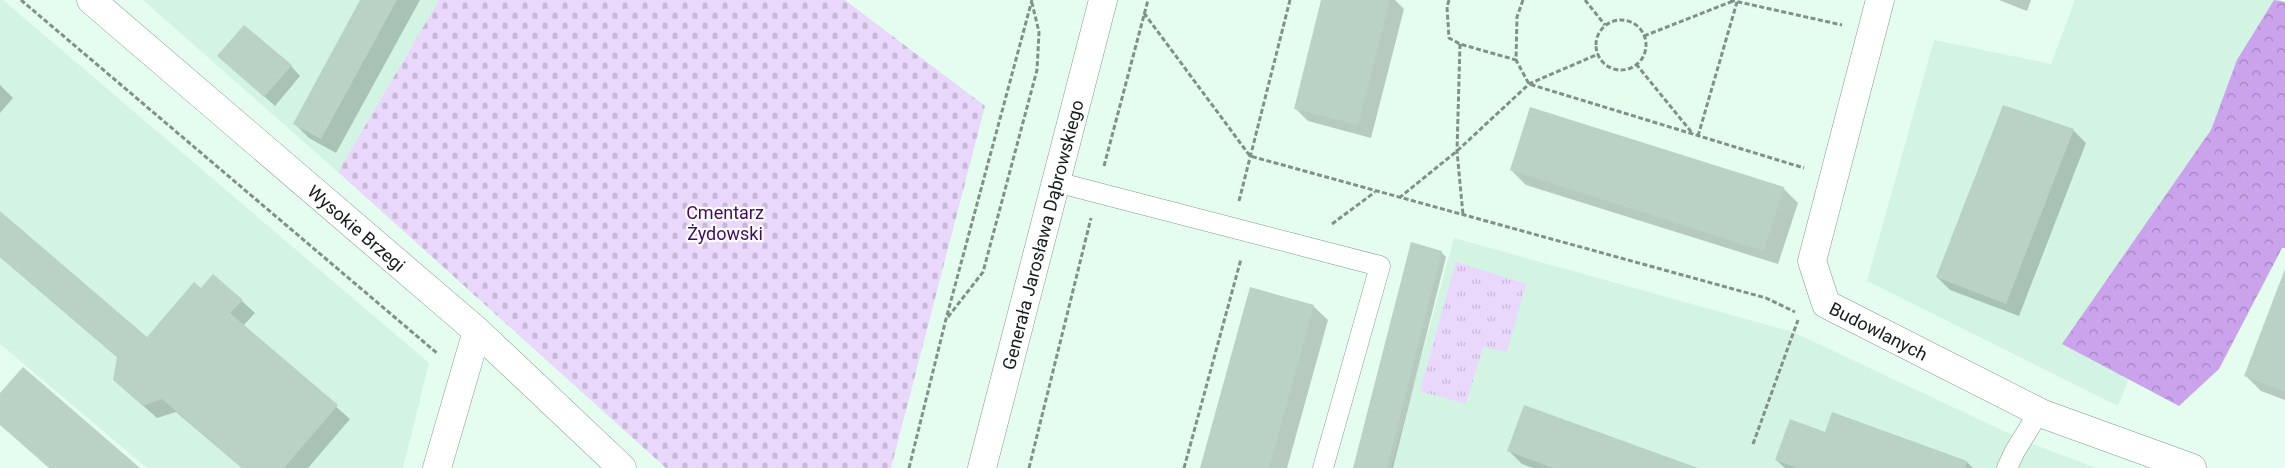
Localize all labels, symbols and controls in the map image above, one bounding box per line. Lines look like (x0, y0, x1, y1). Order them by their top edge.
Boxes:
street label: Generała Jarosława Dąbrowskiego (997, 98, 1087, 372)
street label: Wysokie Brzegi (304, 180, 410, 275)
park label: Cmentarz Żydowski (686, 202, 764, 244)
street label: Budowlanych (1826, 297, 1931, 364)

